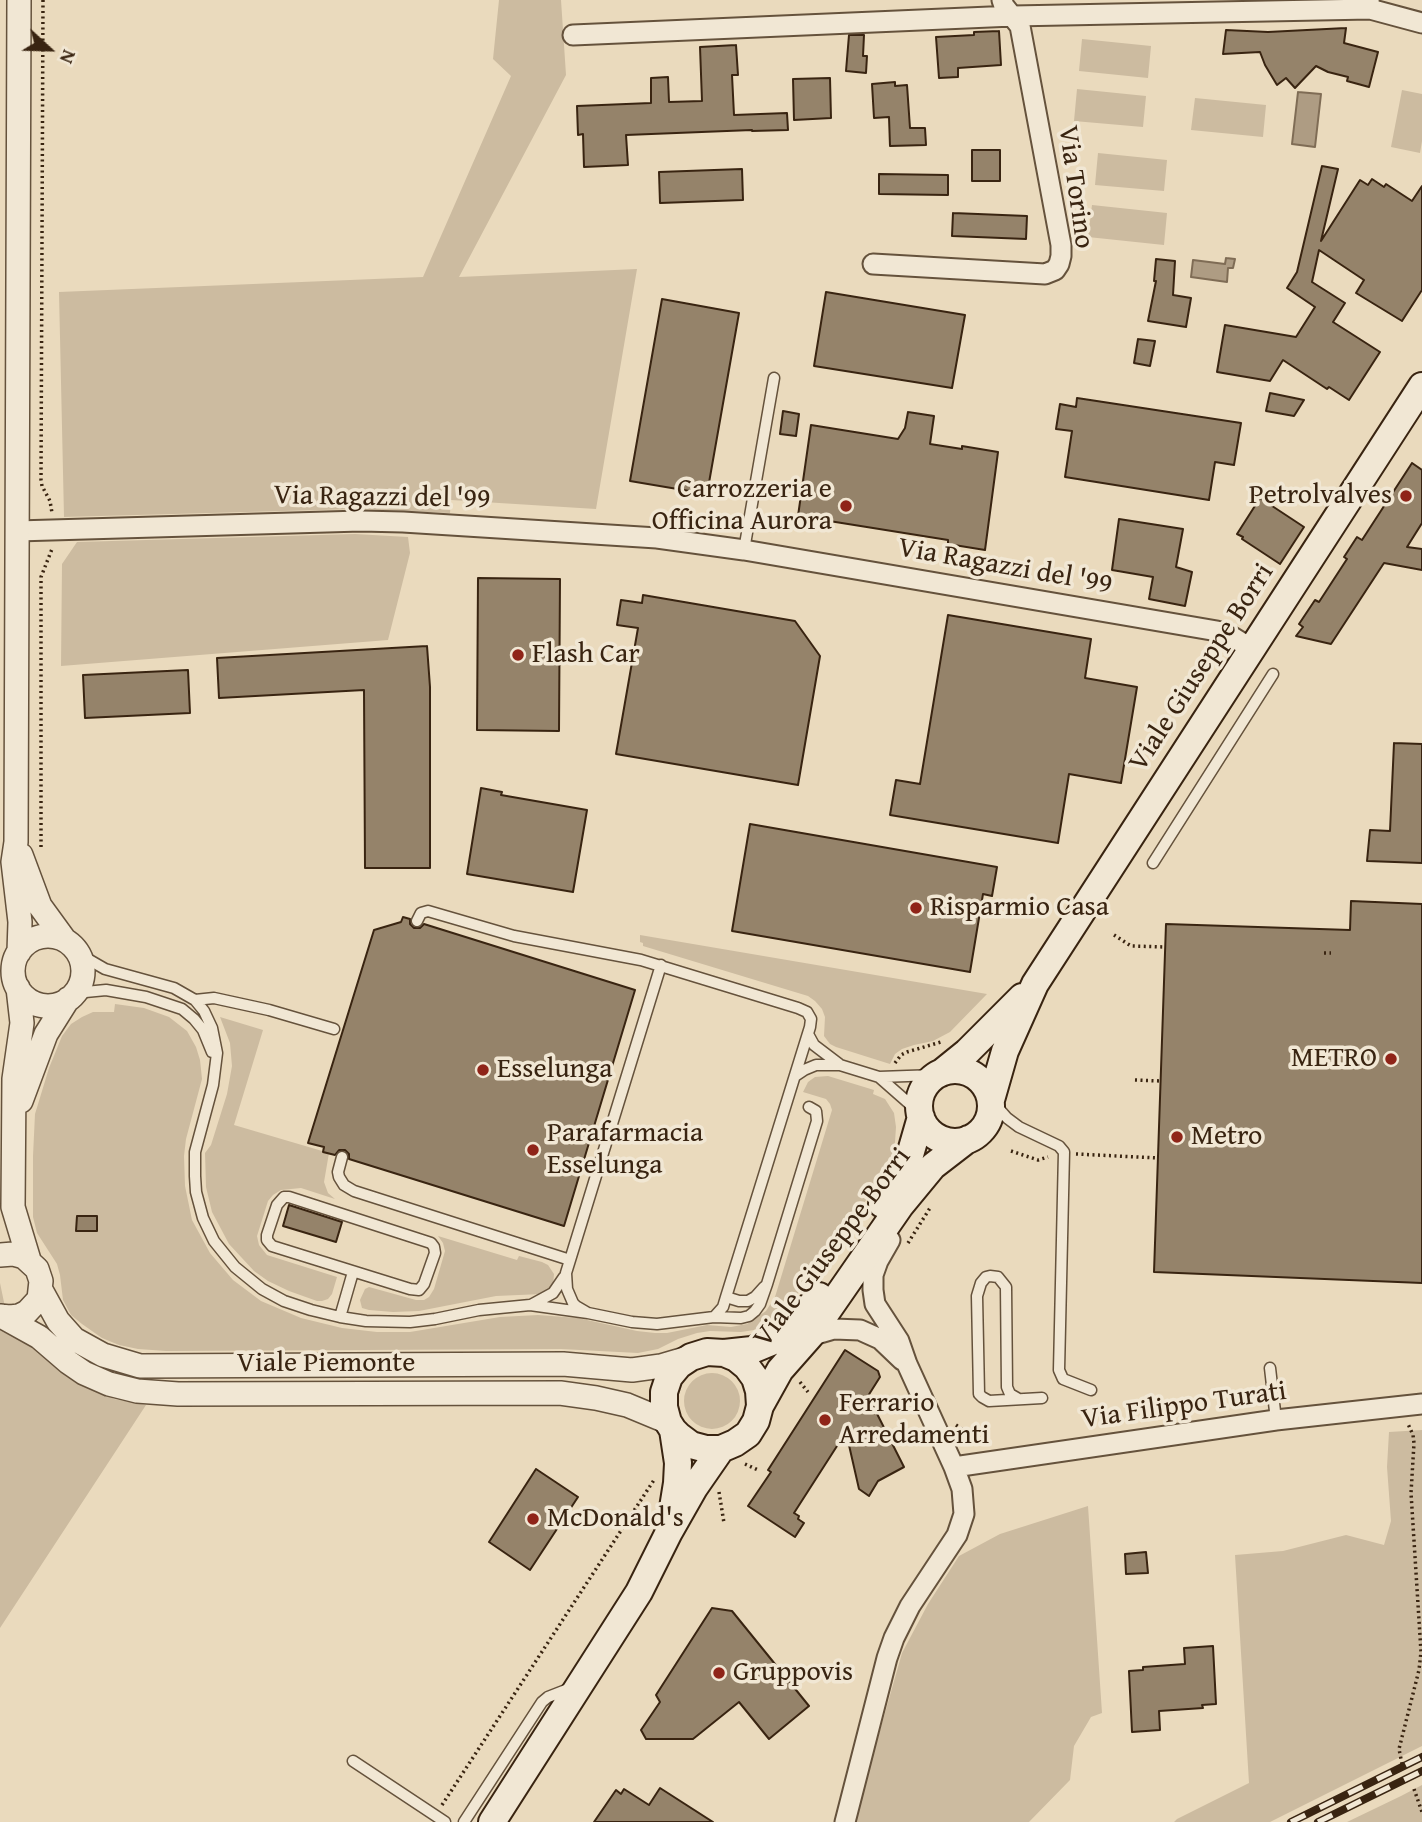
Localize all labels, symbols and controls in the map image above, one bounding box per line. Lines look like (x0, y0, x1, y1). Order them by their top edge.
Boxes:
north arrow (14, 14, 84, 84)
text: N (53, 46, 84, 68)
street label: Via Torino (1050, 123, 1100, 251)
place label: Carrozzeria e Officina Aurora (652, 473, 832, 539)
street label: Via Ragazzi del '99 (273, 479, 491, 517)
place label: Petrolvalves (1249, 479, 1392, 513)
marker: Petrolvalves (1398, 488, 1414, 504)
marker: Carrozzeria e Officina Aurora (838, 498, 854, 514)
street label: Via Ragazzi del '99 (895, 532, 1115, 602)
street label: Viale Giuseppe Borri (1122, 558, 1282, 778)
place label: Flash Car (532, 638, 640, 672)
marker: Flash Car (510, 647, 526, 663)
place label: Risparmio Casa (930, 891, 1109, 925)
marker: Risparmio Casa (908, 900, 924, 916)
place label: METRO (1291, 1042, 1377, 1076)
marker: METRO (1383, 1051, 1399, 1067)
place label: Esselunga (497, 1053, 612, 1087)
marker: Esselunga (475, 1062, 491, 1078)
place label: Parafarmacia Esselunga (547, 1117, 703, 1183)
place label: Metro (1191, 1120, 1262, 1154)
marker: Metro (1169, 1129, 1185, 1145)
marker: Parafarmacia Esselunga (525, 1142, 541, 1158)
street label: Viale Giuseppe Borri (747, 1142, 919, 1354)
street label: Viale Piemonte (237, 1347, 415, 1381)
street label: Via Filippo Turati (1079, 1375, 1289, 1437)
place label: Ferrario Arredamenti (839, 1387, 989, 1453)
marker: Ferrario Arredamenti (817, 1412, 833, 1428)
place label: McDonald's (547, 1502, 684, 1536)
marker: McDonald's (525, 1511, 541, 1527)
place label: Gruppovis (733, 1656, 853, 1690)
marker: Gruppovis (711, 1665, 727, 1681)

